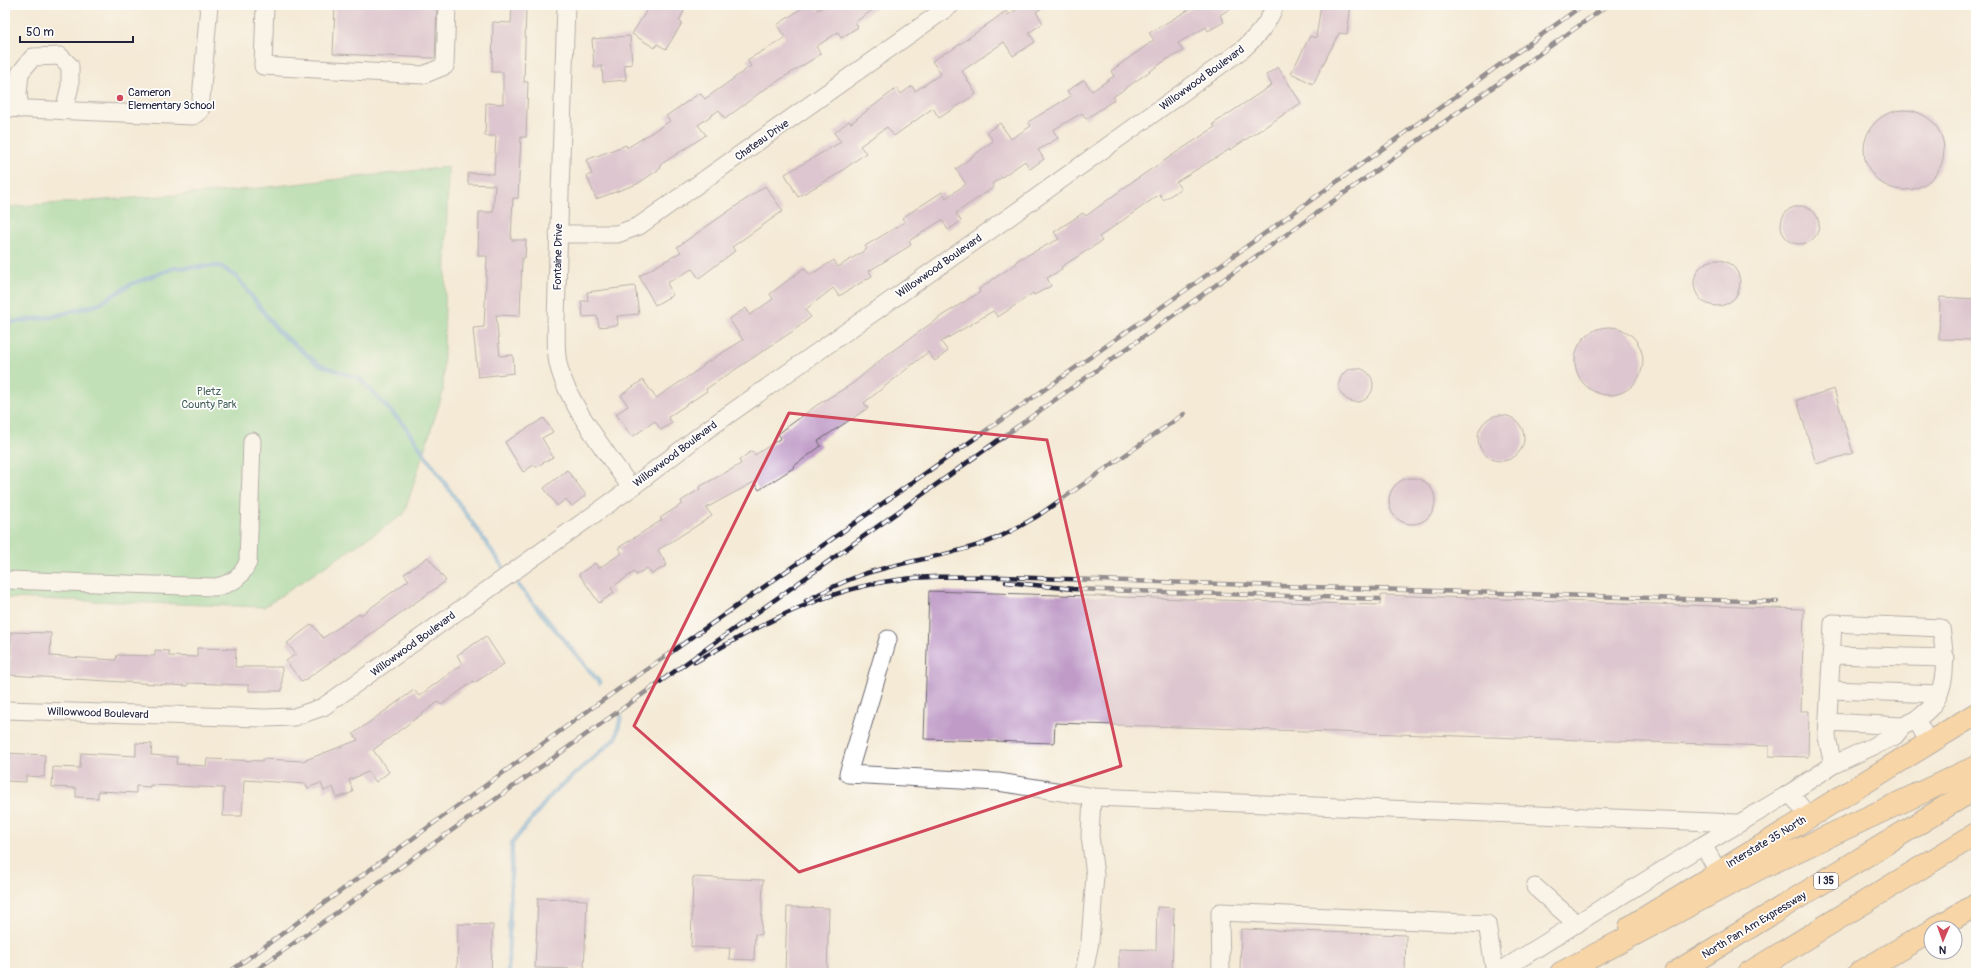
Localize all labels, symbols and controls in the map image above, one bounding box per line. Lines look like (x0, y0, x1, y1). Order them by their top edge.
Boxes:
scale bar (20, 18, 133, 44)
text: 50 m (26, 25, 54, 40)
street label: Willowwood Boulevard (1157, 43, 1247, 113)
place label: Cameron Elementary School (128, 86, 215, 112)
marker: Cameron Elementary School (115, 93, 125, 103)
street label: Chateau Drive (733, 116, 792, 163)
street label: Fontaine Drive (551, 223, 565, 291)
street label: Willowwood Boulevard (894, 232, 984, 300)
park label: Pletz County Park (181, 385, 237, 411)
street label: Willowwood Boulevard (630, 418, 720, 490)
street label: Willowwood Boulevard (368, 609, 458, 679)
street label: Willowwood Boulevard (47, 705, 149, 721)
street label: Interstate 35 North (1724, 813, 1808, 871)
road number: I 35 (1814, 873, 1838, 889)
street label: North Pan Am Expressway (1699, 889, 1809, 961)
north arrow (1923, 920, 1963, 960)
text: N (1938, 943, 1947, 956)

